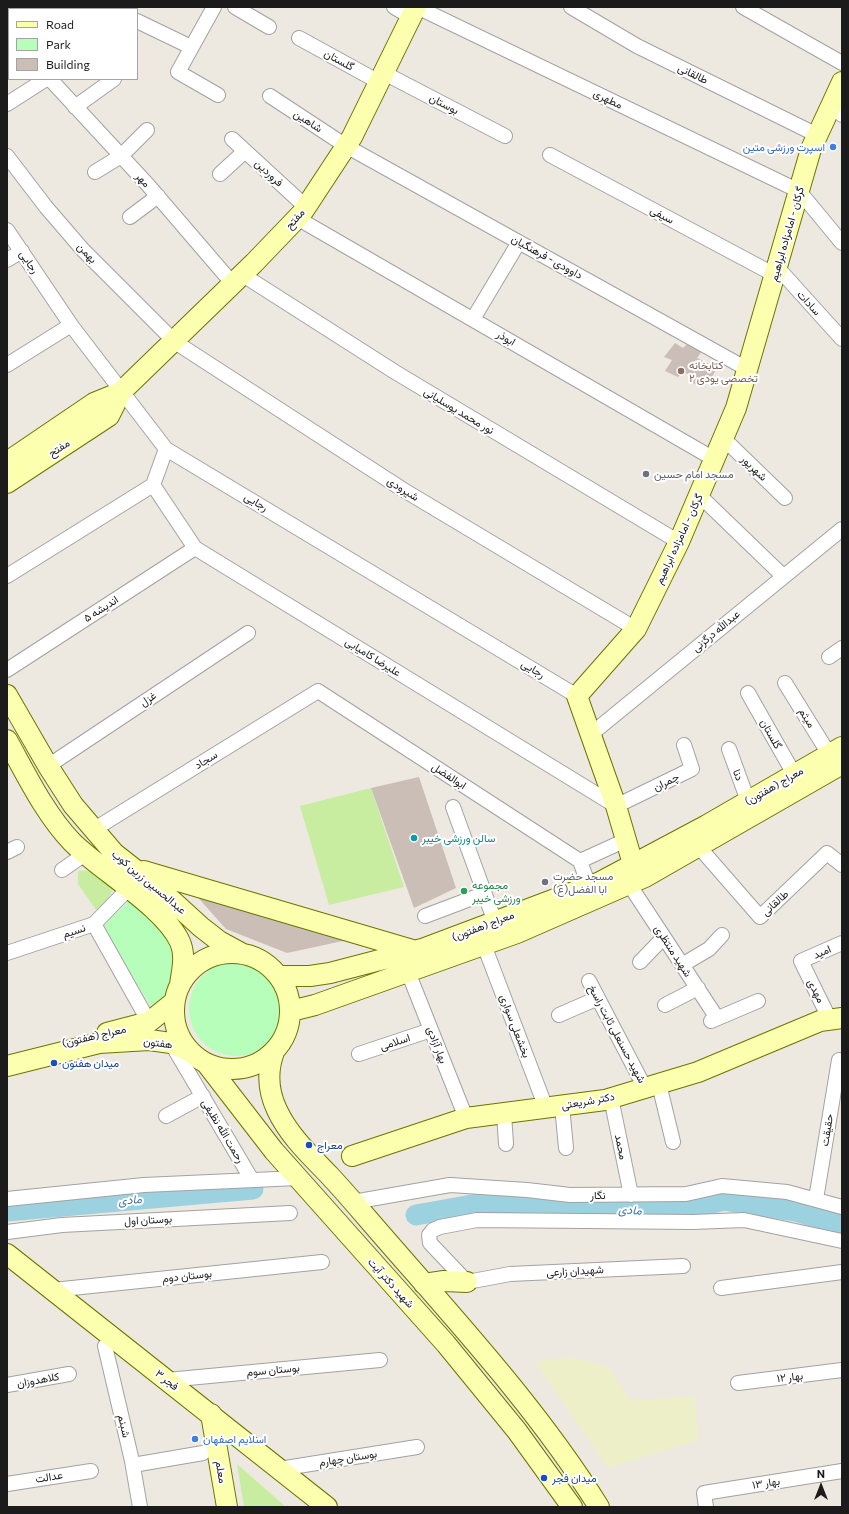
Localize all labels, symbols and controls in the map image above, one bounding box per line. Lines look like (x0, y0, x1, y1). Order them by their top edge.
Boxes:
legend (8, 8, 138, 80)
text: Road (46, 17, 74, 31)
text: Park (46, 37, 71, 51)
street label: گلستان (322, 46, 356, 74)
text: Building (46, 57, 90, 71)
street label: طالقانی (676, 61, 710, 87)
street label: مطهری (591, 86, 625, 112)
street label: بوستان (427, 91, 461, 117)
street label: شاهین (291, 107, 325, 135)
place label: اسپرت ورزشی متین (743, 140, 825, 154)
marker: اسپرت ورزشی متین (828, 142, 838, 152)
street label: فروردین (252, 157, 286, 189)
street label: مهر (133, 170, 153, 190)
street label: گرکان - امامزاده ابراهیم (767, 185, 807, 283)
street label: سیفی (648, 203, 676, 227)
street label: مفتح (283, 206, 307, 232)
street label: داوودی - فرهنگیان (509, 232, 585, 282)
street label: بهمن (74, 240, 100, 266)
street label: رجایی (16, 248, 42, 276)
street label: سادات (794, 288, 824, 318)
street label: ابوذر (494, 327, 518, 349)
place label: کتابخانه تخصصی یودی ۲ (689, 358, 758, 384)
marker: کتابخانه تخصصی یودی ۲ (676, 366, 686, 376)
street label: نور محمد یوسلیانی (421, 385, 497, 437)
street label: مفتح (46, 436, 72, 460)
street label: شهریور (738, 452, 770, 484)
place label: مسجد امام حسین (654, 467, 734, 481)
marker: مسجد امام حسین (641, 469, 651, 479)
street label: شیرودی (385, 474, 421, 504)
street label: رجایی (242, 490, 270, 514)
street label: گرکان - امامزاده ابراهیم (652, 492, 706, 586)
street label: اندیشه ۵ (81, 593, 121, 625)
street label: عبدالله درگزنی (690, 607, 742, 655)
street label: علیرضا کامیابی (343, 635, 403, 679)
street label: رجایی (519, 657, 547, 681)
street label: غزل (137, 689, 159, 709)
street label: میثم (796, 706, 818, 730)
street label: گلستان (757, 717, 785, 751)
street label: سجاد (192, 748, 220, 772)
street label: ابوالفضل (429, 760, 469, 792)
street label: معراج (هفتون) (742, 764, 806, 808)
street label: دنا (730, 767, 746, 783)
street label: چمران (651, 770, 681, 794)
place label: سالن ورزشی خیبر (422, 831, 495, 845)
marker: سالن ورزشی خیبر (409, 833, 419, 843)
street label: عبدالحسین زرین کوب (109, 847, 189, 917)
place label: مسجد حضرت ابا الفضل(ع) (553, 869, 613, 895)
marker: مسجد حضرت ابا الفضل(ع) (540, 877, 550, 887)
place label: مجموعه ورزشی خیبر (472, 878, 521, 904)
marker: مجموعه ورزشی خیبر (459, 886, 469, 896)
street label: طالقانی (759, 887, 791, 919)
street label: معراج (هفتون) (450, 908, 516, 944)
street label: نسیم (61, 921, 87, 941)
street label: شهید منتظری (651, 923, 695, 979)
street label: امید (811, 942, 833, 962)
street label: مهدی (805, 977, 827, 1005)
street label: شهید حسنعلی ثابت راسخ (585, 983, 649, 1085)
street label: بخشعلی سواری (497, 992, 533, 1060)
street label: معراج (هفتون) (61, 1022, 127, 1050)
street label: بهار آزادی (424, 1025, 450, 1065)
street label: اسلامی (378, 1031, 412, 1053)
street label: هفتون (143, 1035, 173, 1051)
place label: میدان هفتون (62, 1056, 119, 1070)
marker: میدان هفتون (49, 1058, 59, 1068)
street label: دکتر شریعتی (560, 1090, 616, 1112)
street label: رحمت الله نظیفی (199, 1097, 247, 1165)
street label: حقیقت (818, 1113, 836, 1147)
street label: محمد (612, 1133, 630, 1161)
place label: معراج (317, 1138, 343, 1152)
marker: معراج (304, 1140, 314, 1150)
street label: نگار (590, 1188, 606, 1202)
water label: مادی (118, 1192, 142, 1208)
water label: مادی (618, 1202, 642, 1218)
street label: بوستان اول (124, 1212, 172, 1228)
street label: شهید دکتر آیت (365, 1255, 417, 1311)
street label: شهیدان زارعی (546, 1263, 604, 1279)
street label: بوستان دوم (161, 1267, 213, 1285)
street label: بوستان سوم (246, 1361, 300, 1379)
street label: فجر ۳ (153, 1367, 181, 1393)
street label: بهار ۱۲ (776, 1369, 804, 1385)
street label: کلاهدوزان (16, 1370, 60, 1390)
street label: شبنم (115, 1413, 133, 1439)
place label: اسلایم اصفهان (203, 1432, 266, 1446)
marker: اسلایم اصفهان (190, 1434, 200, 1444)
street label: بوستان چهارم (318, 1447, 378, 1469)
street label: معلم (213, 1460, 229, 1484)
north arrow (801, 1466, 841, 1506)
text: N (817, 1467, 825, 1480)
street label: عدالت (34, 1468, 64, 1486)
place label: میدان فجر (552, 1471, 597, 1485)
marker: میدان فجر (539, 1473, 549, 1483)
street label: بهار ۱۳ (751, 1474, 781, 1492)

